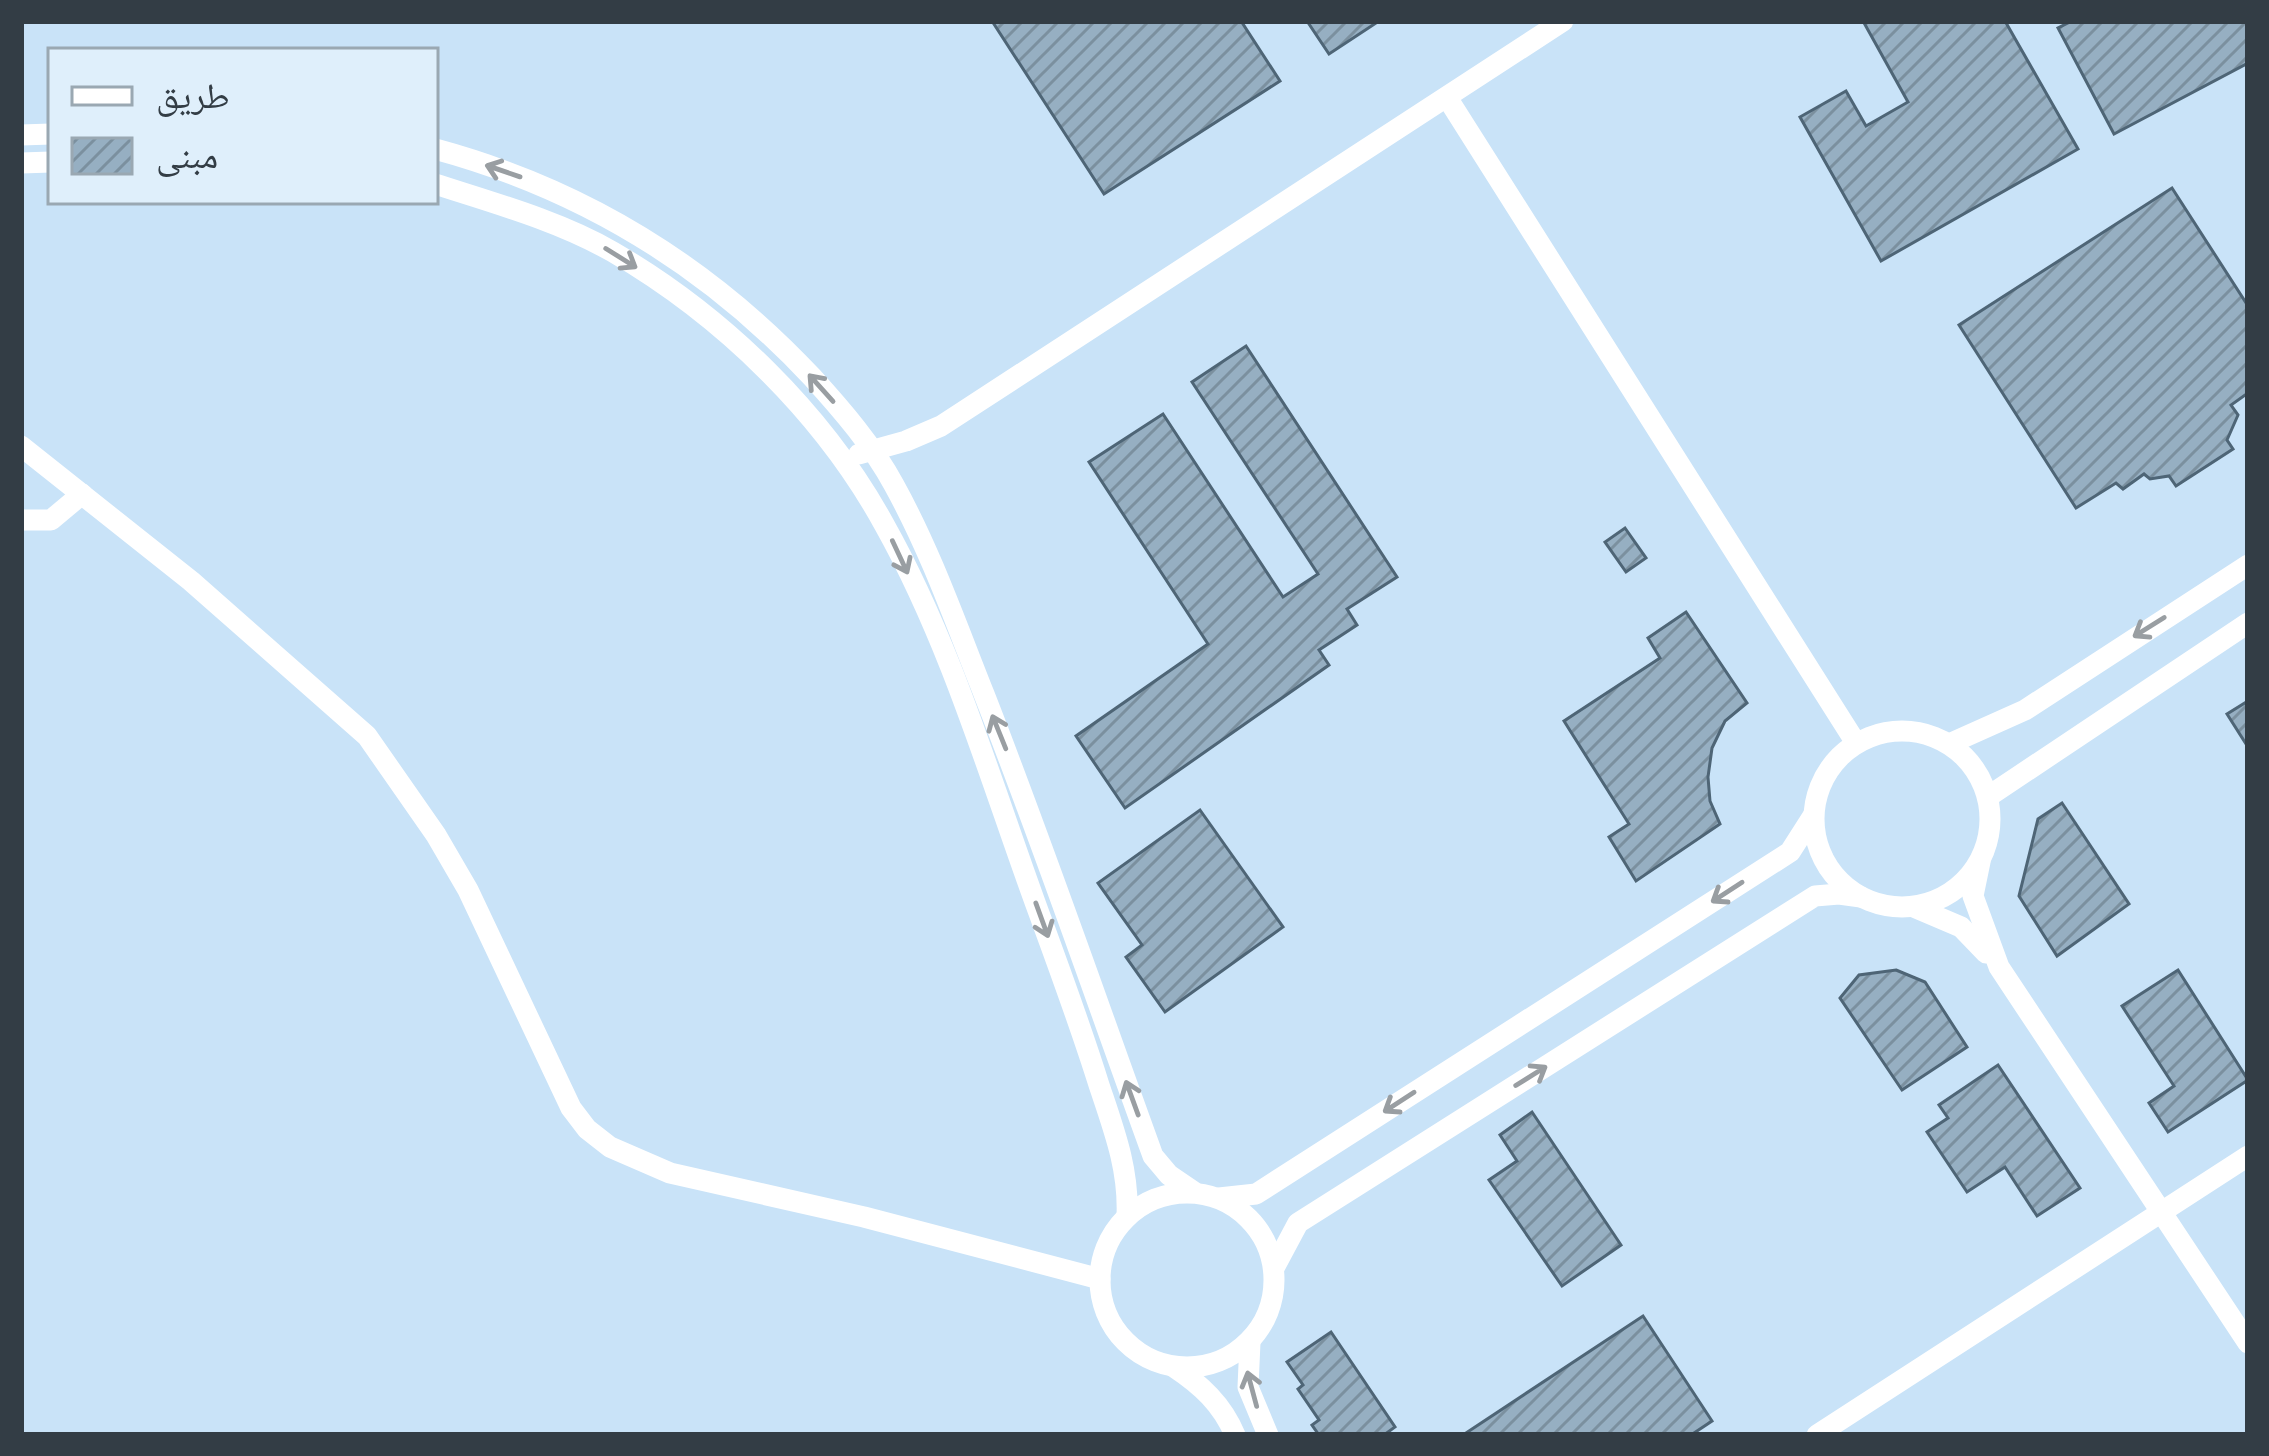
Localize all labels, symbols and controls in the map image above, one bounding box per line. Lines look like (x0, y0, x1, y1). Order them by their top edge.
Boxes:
legend (48, 48, 438, 204)
text: طريق (156, 75, 230, 117)
text: مبنى (156, 135, 218, 177)
one-way arrow (485, 159, 522, 180)
one-way arrow (603, 246, 637, 271)
one-way arrow (808, 373, 835, 403)
one-way arrow (890, 538, 912, 574)
one-way arrow (2133, 615, 2167, 640)
one-way arrow (987, 714, 1008, 751)
one-way arrow (1711, 880, 1745, 905)
one-way arrow (1033, 901, 1054, 938)
one-way arrow (1514, 1063, 1548, 1088)
one-way arrow (1120, 1081, 1141, 1118)
one-way arrow (1382, 1090, 1416, 1115)
one-way arrow (1239, 1371, 1261, 1409)

